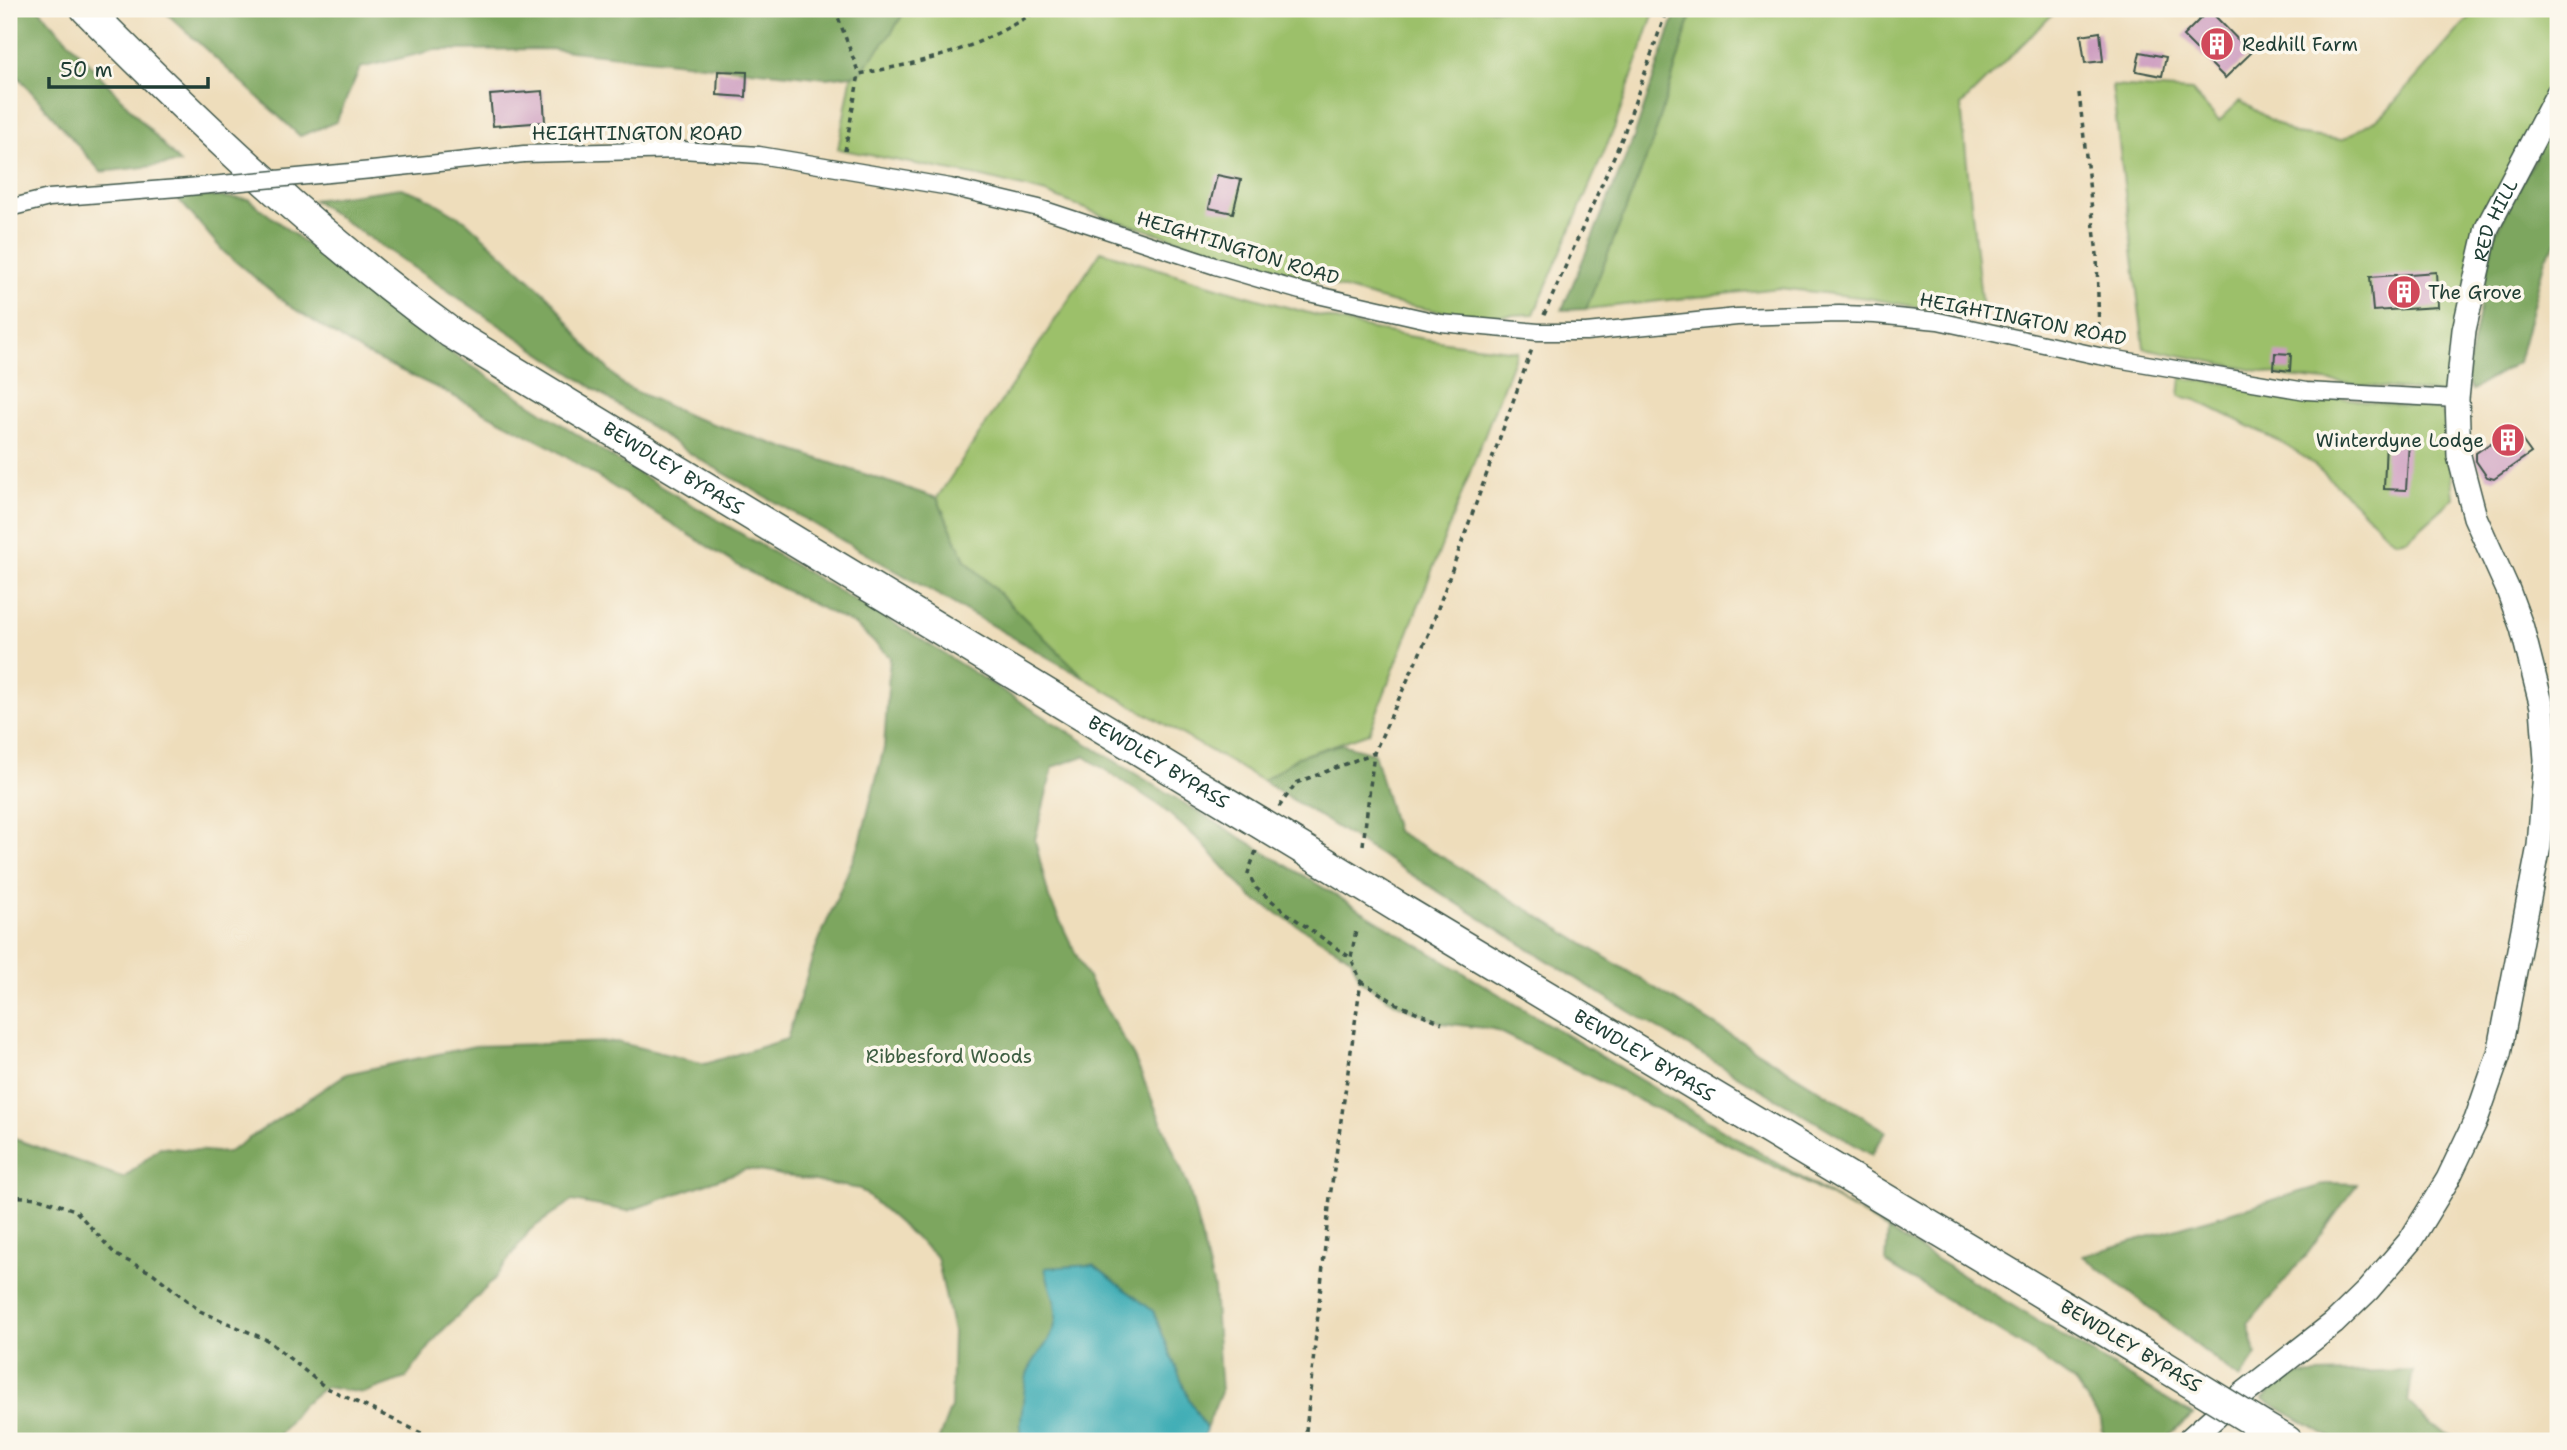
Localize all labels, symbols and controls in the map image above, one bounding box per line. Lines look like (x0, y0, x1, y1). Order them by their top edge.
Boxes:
building icon: Redhill Farm (2198, 25, 2236, 63)
place label: Redhill Farm (2242, 32, 2358, 57)
scale bar (49, 46, 208, 90)
text: 50 m (60, 56, 113, 84)
street label: HEIGHTINGTON ROAD (532, 121, 742, 146)
street label: RED HILL (2467, 174, 2523, 264)
street label: HEIGHTINGTON ROAD (1134, 205, 1342, 291)
building icon: The Grove (2385, 273, 2423, 311)
place label: The Grove (2428, 280, 2522, 305)
street label: HEIGHTINGTON ROAD (1917, 287, 2129, 351)
street label: BEWDLEY BYPASS (599, 416, 749, 520)
building icon: Winterdyne Lodge (2489, 421, 2527, 459)
place label: Winterdyne Lodge (2316, 428, 2484, 453)
street label: BEWDLEY BYPASS (1084, 709, 1234, 814)
street label: BEWDLEY BYPASS (1569, 1003, 1720, 1107)
park label: Ribbesford Woods (866, 1044, 1032, 1069)
street label: BEWDLEY BYPASS (2056, 1294, 2206, 1398)

